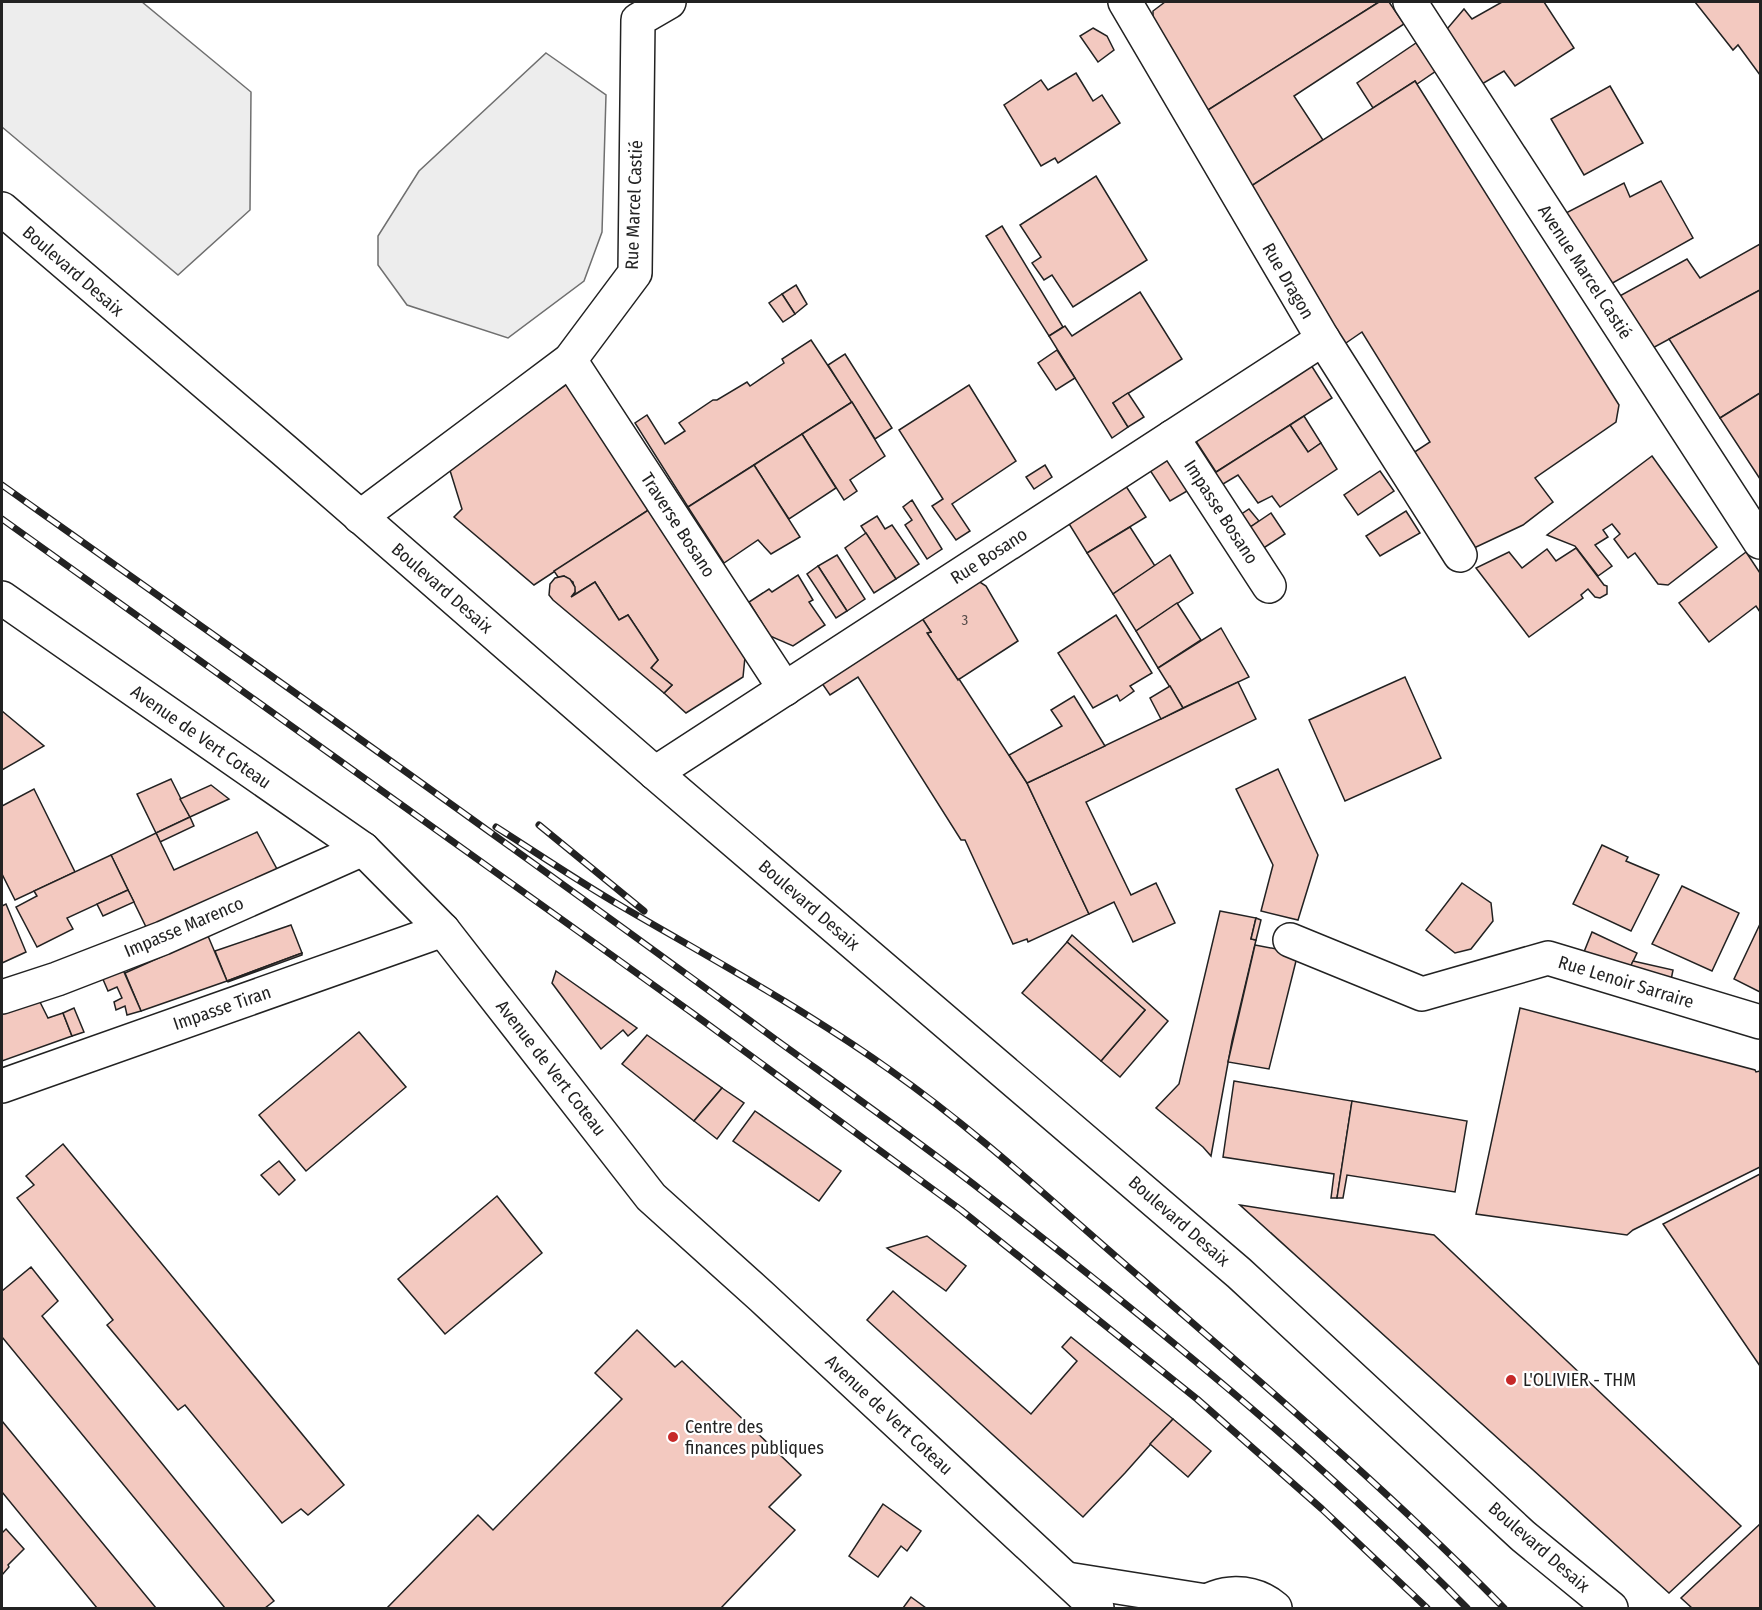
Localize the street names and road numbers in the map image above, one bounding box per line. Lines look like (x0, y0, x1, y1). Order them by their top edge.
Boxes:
street label: Rue Marcel Castié (621, 140, 647, 270)
street label: Avenue Marcel Castié (1533, 201, 1637, 343)
street label: Boulevard Desaix (18, 221, 128, 321)
street label: Rue Dragon (1257, 239, 1319, 323)
street label: Impasse Bosano (1179, 456, 1263, 568)
street label: Traverse Bosano (636, 469, 720, 581)
street label: Rue Bosano (947, 523, 1031, 589)
street label: Boulevard Desaix (387, 538, 497, 638)
street label: Avenue de Vert Coteau (127, 680, 275, 794)
street label: Boulevard Desaix (754, 855, 864, 955)
street label: Impasse Marenco (121, 892, 247, 962)
street label: Rue Lenoir Sarraire (1556, 951, 1697, 1013)
street label: Impasse Tiran (170, 981, 274, 1035)
street label: Avenue de Vert Coteau (491, 996, 611, 1140)
street label: Boulevard Desaix (1124, 1171, 1234, 1271)
street label: Avenue de Vert Coteau (821, 1350, 957, 1480)
street label: Boulevard Desaix (1484, 1497, 1594, 1597)

